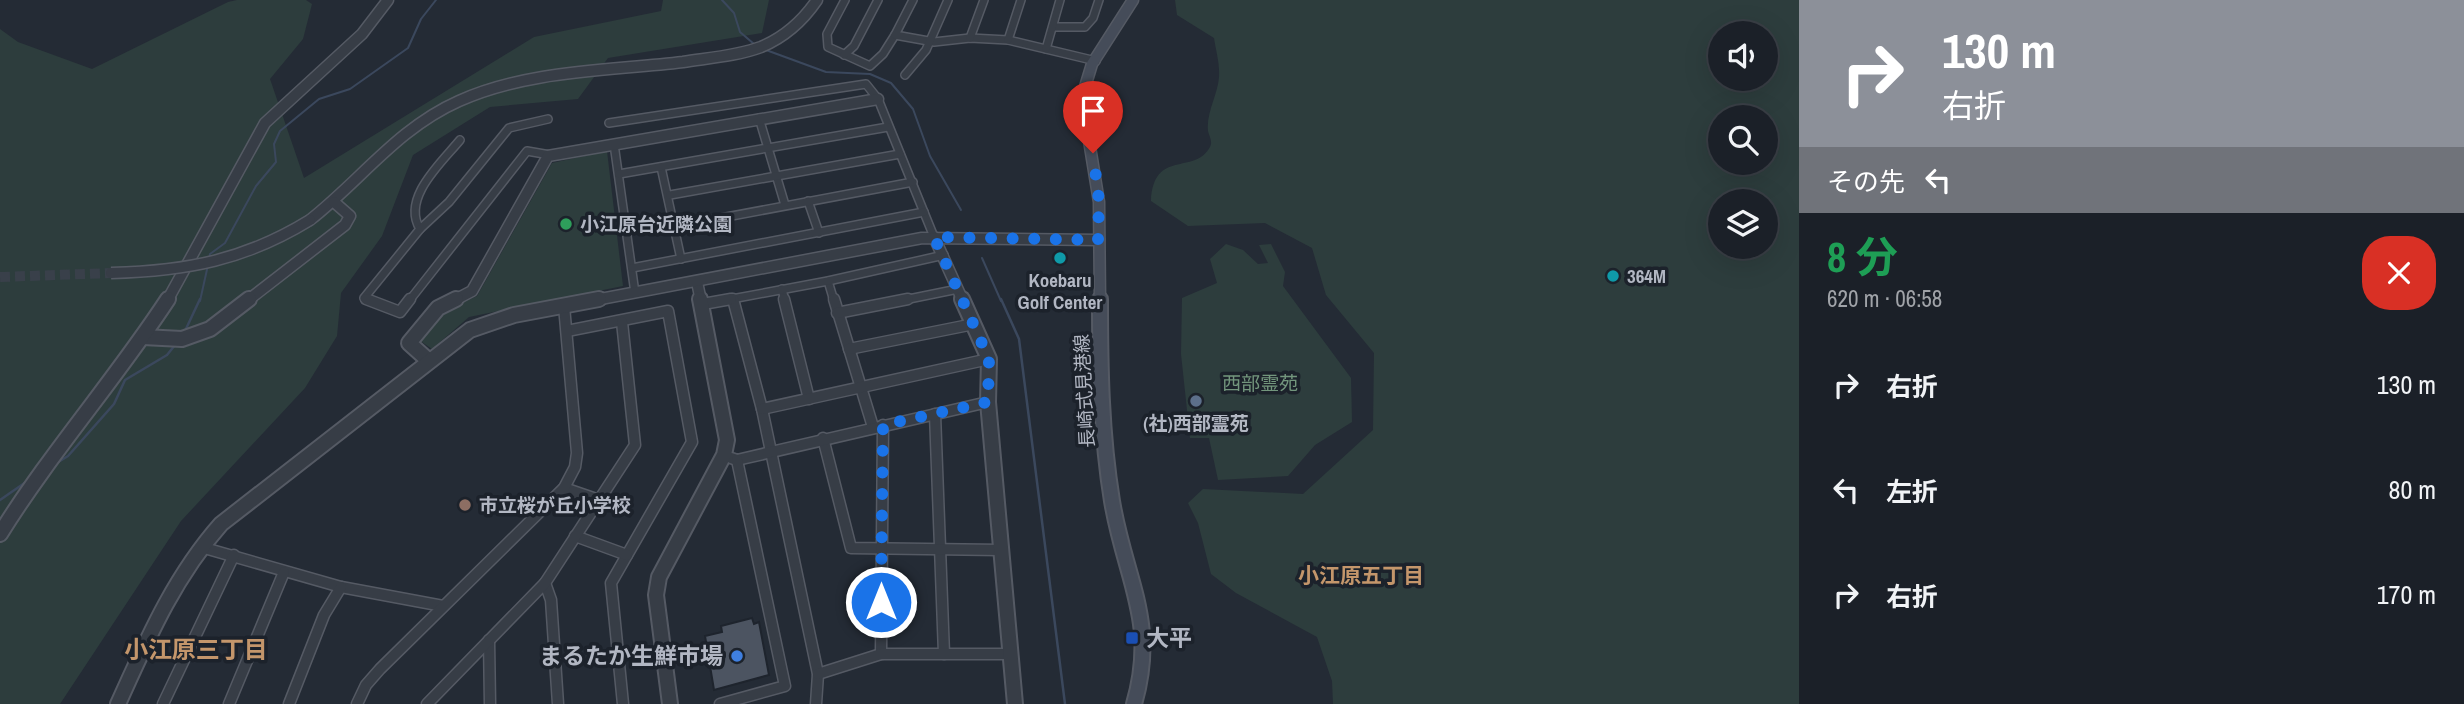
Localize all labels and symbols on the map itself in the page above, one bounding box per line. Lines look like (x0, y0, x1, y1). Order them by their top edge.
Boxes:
pin (1063, 81, 1123, 153)
place label: 小江原台近隣公園 (580, 211, 732, 237)
marker: 小江原台近隣公園 (558, 216, 574, 232)
marker: Koebaru Golf Center (1052, 250, 1068, 266)
place label: 364M (1627, 263, 1666, 289)
place label: Koebaru Golf Center (1018, 267, 1102, 315)
marker: 364M (1605, 268, 1621, 284)
street label: 長崎式見港線 (1068, 333, 1100, 449)
park label: 西部霊苑 (1222, 370, 1298, 396)
marker: (社)西部霊苑 (1188, 393, 1204, 409)
place label: (社)西部霊苑 (1143, 410, 1249, 436)
place label: 市立桜が丘小学校 (479, 492, 631, 518)
marker: 市立桜が丘小学校 (457, 497, 473, 513)
district label: 小江原五丁目 (1298, 561, 1424, 590)
position arrow (844, 565, 918, 639)
place label: 大平 (1146, 622, 1192, 653)
marker: 大平 (1124, 630, 1140, 646)
district label: 小江原三丁目 (124, 633, 268, 665)
place label: まるたか生鮮市場 (539, 640, 723, 671)
marker: まるたか生鮮市場 (729, 648, 745, 664)

